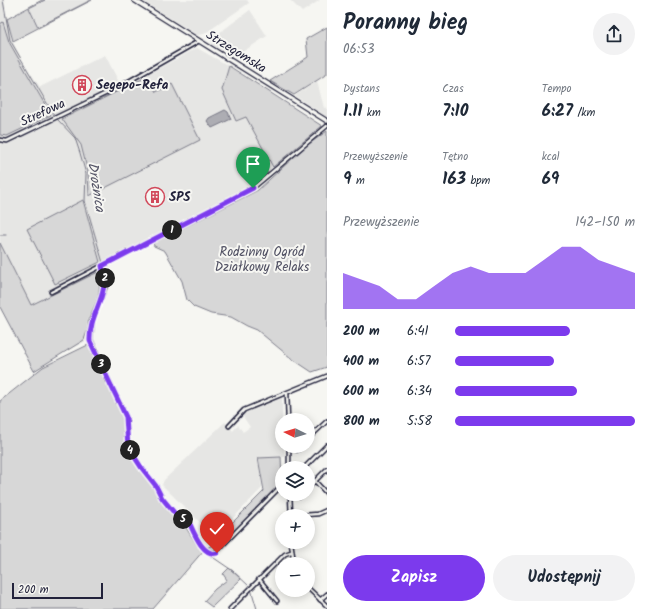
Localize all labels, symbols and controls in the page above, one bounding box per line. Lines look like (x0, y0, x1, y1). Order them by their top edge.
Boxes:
text: Poranny bieg (343, 6, 468, 41)
button: share (593, 13, 635, 55)
street label: Strzegomska (202, 25, 270, 79)
text: 06:53 (343, 39, 374, 60)
building icon: Segepo-Refa (71, 74, 93, 96)
place label: Segepo-Refa (96, 75, 169, 96)
text: Dystans (343, 80, 380, 98)
text: Czas (442, 80, 464, 98)
text: Tempo (542, 80, 572, 98)
street label: Strefowa (17, 93, 69, 133)
text: 1.11 (343, 98, 362, 125)
text: 7:10 (442, 98, 468, 125)
text: 6:27 (542, 98, 573, 125)
text: km (362, 104, 381, 122)
text: /km (573, 104, 595, 122)
pin (236, 147, 270, 188)
text: Przewyższenie (343, 148, 408, 166)
text: Tętno (442, 148, 468, 166)
text: kcal (542, 148, 560, 166)
icon: arrive (242, 153, 264, 175)
water label: Drożnica (81, 161, 111, 215)
text: 9 (343, 166, 352, 193)
text: 163 (442, 166, 466, 193)
text: 69 (542, 166, 559, 193)
text: m (352, 172, 365, 190)
text: bpm (466, 172, 490, 190)
building icon: SPS (144, 186, 166, 208)
place label: SPS (169, 187, 191, 208)
text: Przewyższenie (343, 212, 419, 233)
text: 142–150 m (575, 212, 635, 233)
pin: 1 (162, 220, 182, 240)
text: 1 (170, 221, 174, 239)
park label: Rodzinny Ogród Działkowy Relaks (215, 242, 310, 278)
pin: 2 (95, 268, 115, 288)
text: 2 (102, 269, 108, 287)
text: 200 m (343, 321, 380, 342)
text: 6:41 (407, 321, 429, 342)
text: 400 m (343, 351, 379, 372)
text: 6:57 (407, 351, 430, 372)
pin: 3 (91, 354, 111, 374)
text: 3 (98, 355, 104, 373)
text: 600 m (343, 381, 379, 402)
text: 6:34 (407, 381, 432, 402)
text: 800 m (343, 411, 380, 432)
text: 5:58 (407, 411, 432, 432)
north arrow (275, 413, 315, 453)
map controls (275, 413, 315, 597)
pin: 4 (120, 440, 140, 460)
text: 4 (127, 441, 133, 459)
button: layers (275, 461, 315, 501)
pin: 5 (173, 509, 193, 529)
button: + (275, 509, 315, 549)
text: 5 (180, 510, 186, 528)
pin (200, 512, 234, 553)
icon: check (206, 518, 228, 540)
button: Zapisz (343, 555, 485, 601)
button: Udostępnij (493, 555, 635, 601)
button: − (275, 557, 315, 597)
scale bar (12, 581, 103, 600)
text: 200 m (18, 581, 49, 599)

